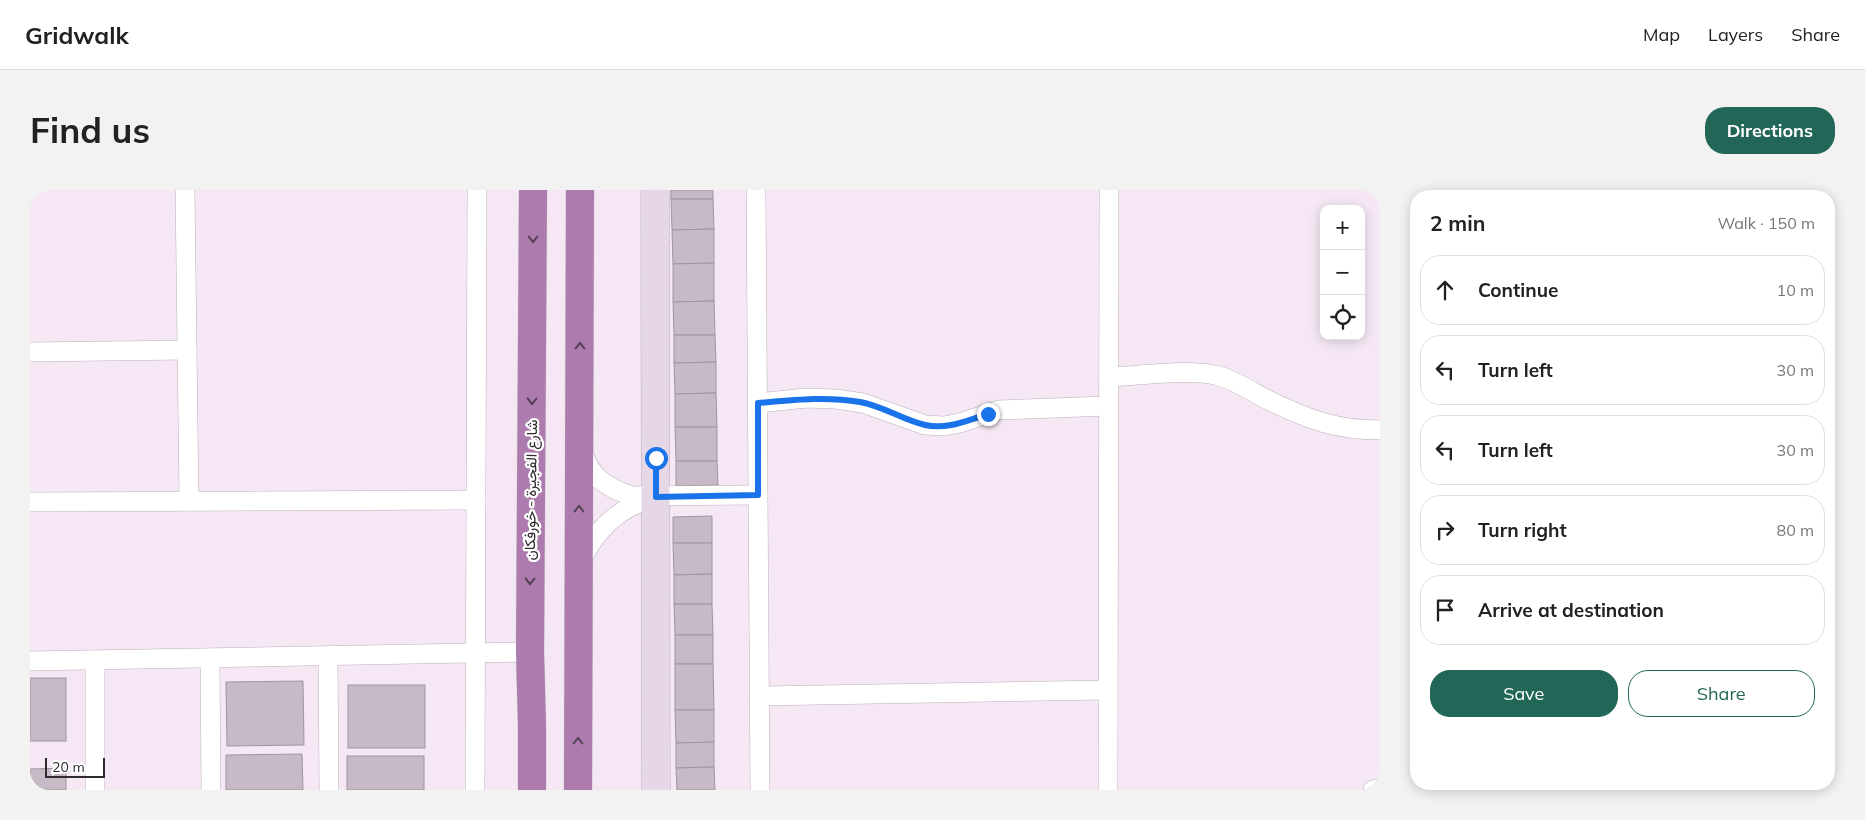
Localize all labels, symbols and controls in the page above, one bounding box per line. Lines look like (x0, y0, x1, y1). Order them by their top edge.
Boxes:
text: Gridwalk (25, 20, 129, 50)
text: Map (1643, 23, 1680, 46)
text: Layers (1708, 23, 1763, 46)
text: Share (1791, 23, 1840, 46)
button: Directions (1705, 107, 1835, 154)
text: Find us (30, 108, 150, 152)
map controls (1320, 205, 1365, 340)
button: + (1320, 205, 1365, 250)
text: 2 min (1430, 210, 1485, 236)
text: Walk · 150 m (1717, 213, 1815, 233)
one-way arrow (528, 235, 538, 243)
button: − (1320, 250, 1365, 295)
icon: ahead (1431, 276, 1459, 304)
text: Continue (1478, 278, 1558, 302)
text: 10 m (1777, 280, 1814, 300)
button: locate (1320, 295, 1365, 340)
one-way arrow (575, 342, 585, 350)
icon: left (1431, 356, 1459, 384)
text: Turn left (1478, 358, 1553, 382)
text: 30 m (1777, 360, 1814, 380)
one-way arrow (527, 398, 537, 405)
route end (977, 403, 1000, 426)
street label: شارع الفجيرة - خورفكان (520, 419, 543, 561)
icon: left (1431, 436, 1459, 464)
text: Turn left (1478, 438, 1553, 462)
text: 30 m (1777, 440, 1814, 460)
route start (645, 447, 668, 470)
one-way arrow (574, 505, 584, 512)
icon: right (1431, 516, 1459, 544)
text: Turn right (1478, 518, 1567, 542)
text: 80 m (1777, 520, 1814, 540)
one-way arrow (525, 578, 535, 585)
icon: arrive (1431, 596, 1459, 624)
text: Arrive at destination (1478, 598, 1664, 622)
button: Save (1430, 670, 1618, 717)
button: Share (1628, 670, 1815, 717)
one-way arrow (573, 737, 583, 745)
scale bar (45, 755, 105, 778)
text: 20 m (52, 758, 85, 776)

